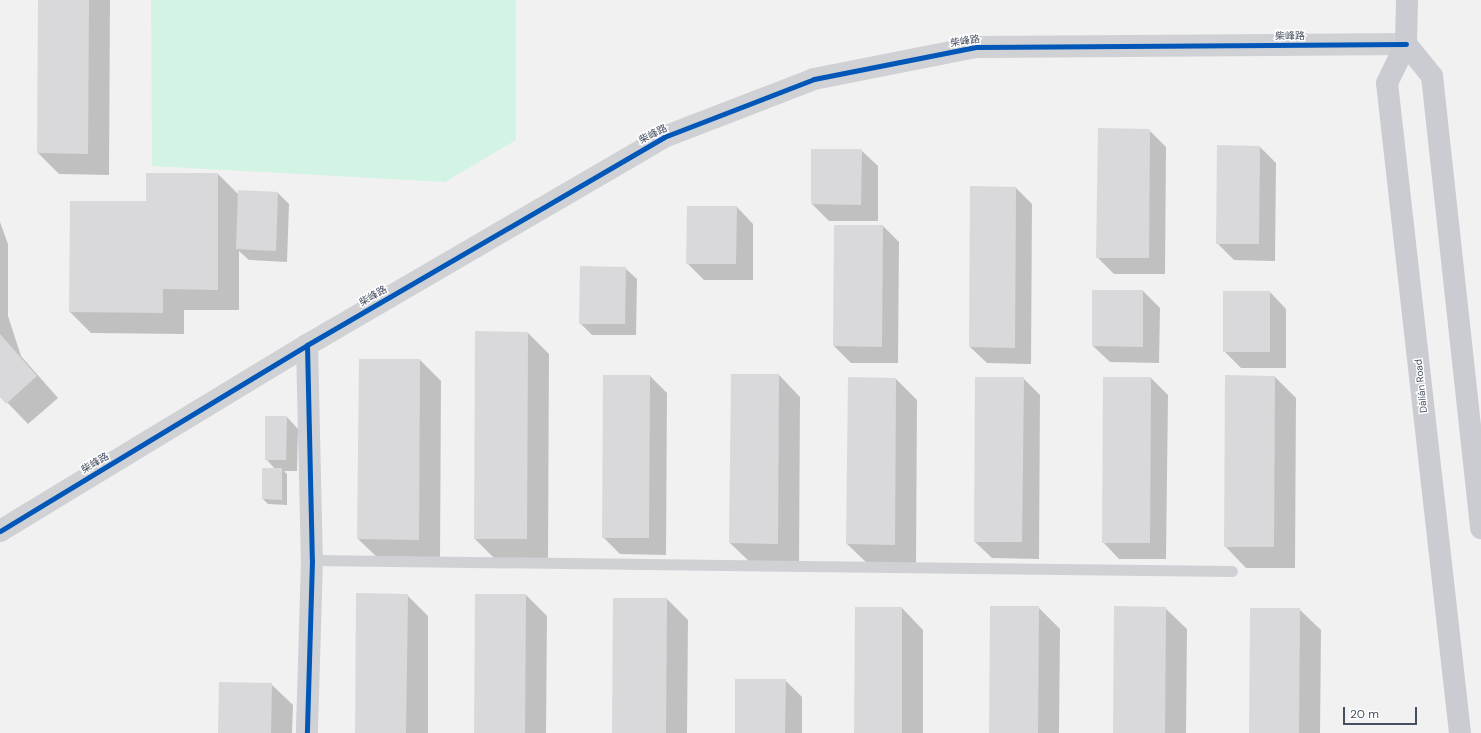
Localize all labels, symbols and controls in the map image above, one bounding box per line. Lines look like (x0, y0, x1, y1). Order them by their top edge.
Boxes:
street label: 柴峰路 (1275, 30, 1305, 42)
street label: 柴峰路 (949, 33, 981, 49)
street label: 柴峰路 (637, 122, 669, 146)
street label: 柴峰路 (357, 283, 389, 309)
street label: Dàlián Road (1412, 358, 1430, 414)
street label: 柴峰路 (79, 450, 111, 476)
scale bar (1345, 699, 1419, 725)
text: 20 m (1350, 706, 1379, 722)

